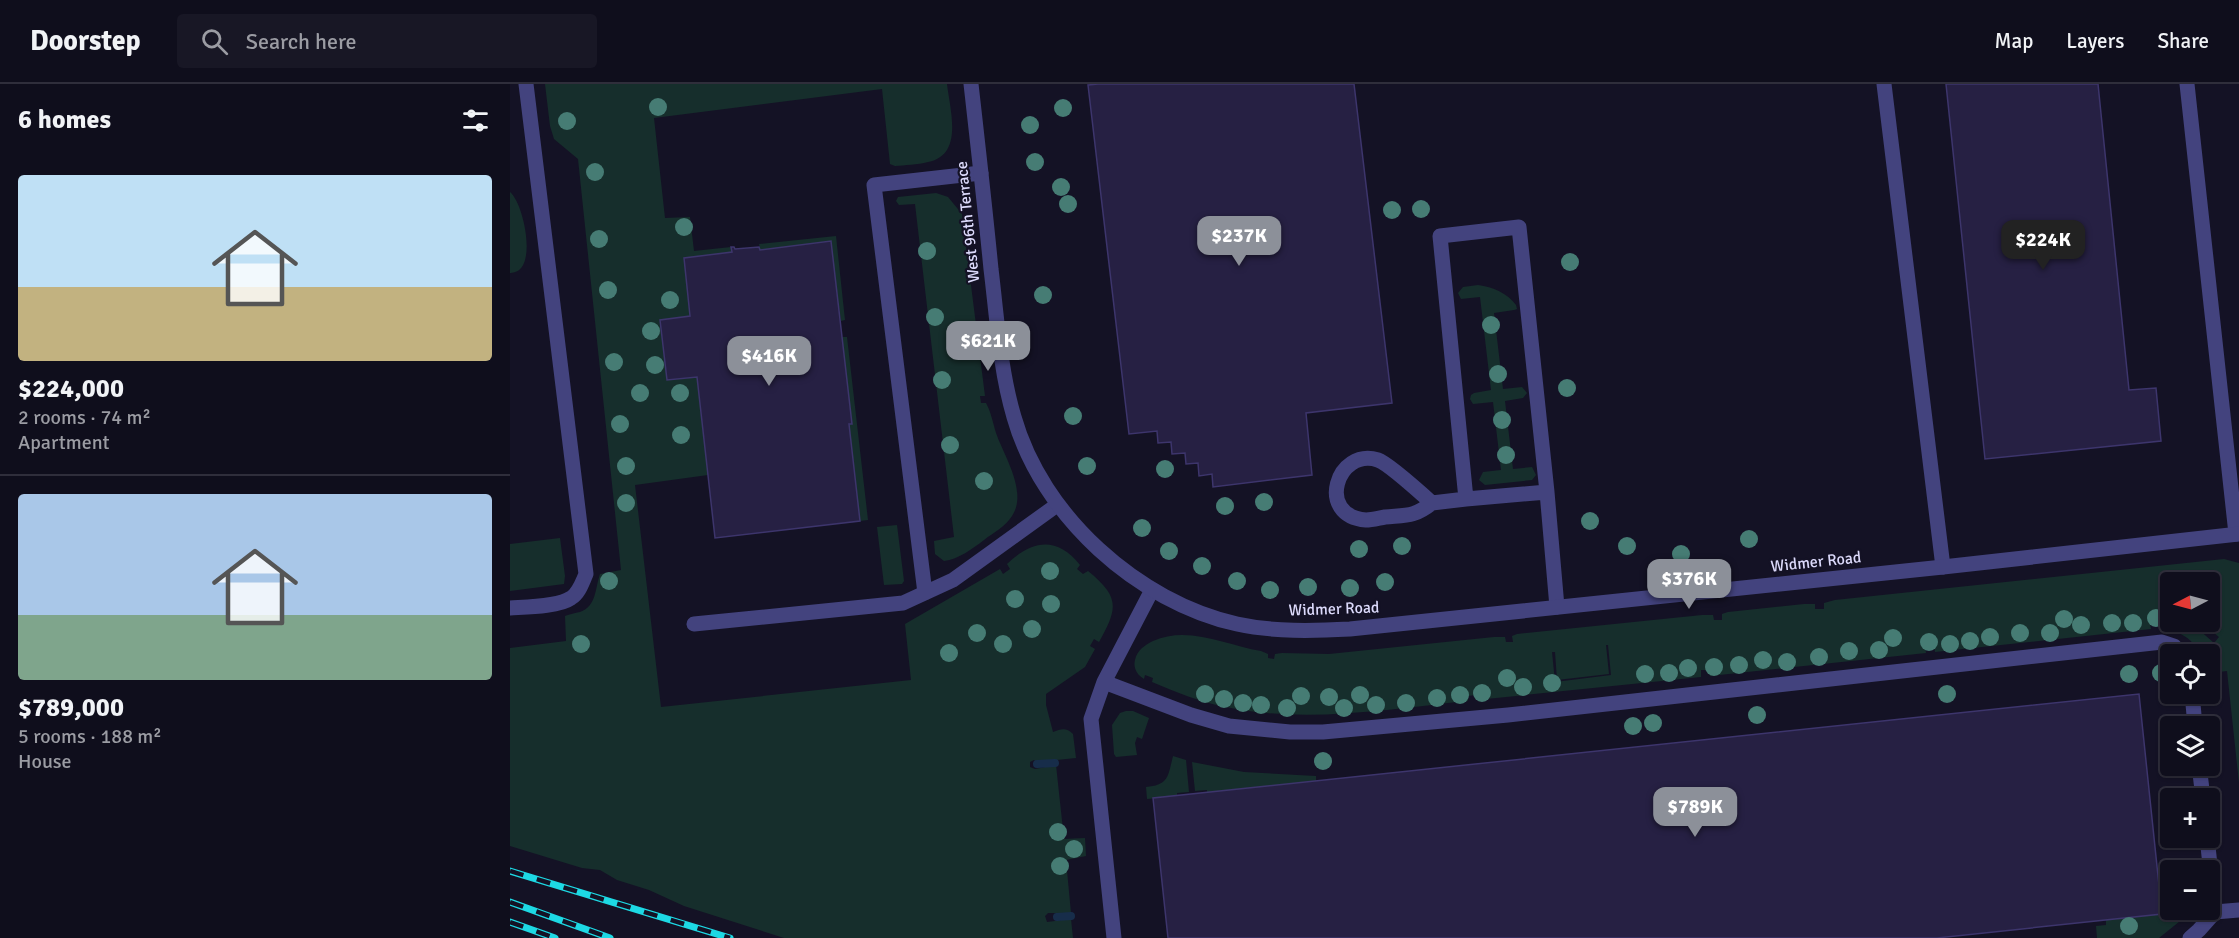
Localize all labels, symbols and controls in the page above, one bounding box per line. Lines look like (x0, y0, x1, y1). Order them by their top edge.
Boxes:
search box (177, 14, 597, 68)
text: Doorstep (30, 24, 141, 58)
icon: search (198, 25, 231, 58)
text: Search here (246, 28, 357, 55)
text: Map (1995, 28, 2033, 54)
text: Layers (2066, 28, 2124, 54)
text: Share (2157, 28, 2209, 54)
text: 6 homes (18, 104, 111, 136)
icon: filters (459, 104, 492, 137)
street label: West 96th Terrace (952, 160, 984, 284)
icon: home (201, 214, 309, 322)
pin: $237K (1197, 216, 1281, 267)
pin: $224K (2001, 220, 2085, 271)
text: $237K (1211, 223, 1267, 248)
text: $224K (2015, 227, 2071, 252)
pin: $621K (946, 321, 1030, 372)
text: $621K (960, 328, 1016, 353)
pin: $416K (727, 336, 811, 387)
text: $416K (741, 343, 797, 368)
text: $224,000 (18, 373, 124, 405)
text: 2 rooms · 74 m² (18, 405, 151, 430)
text: Apartment (18, 430, 110, 455)
icon: home (201, 533, 309, 641)
street label: Widmer Road (1770, 547, 1862, 577)
pin: $376K (1647, 559, 1731, 610)
text: $376K (1661, 566, 1717, 591)
north arrow (2160, 572, 2220, 632)
map controls (2160, 572, 2220, 920)
street label: Widmer Road (1288, 597, 1380, 621)
button: locate (2160, 644, 2220, 704)
text: $789,000 (18, 692, 124, 724)
button: layers (2160, 716, 2220, 776)
text: 5 rooms · 188 m² (18, 724, 162, 749)
text: House (18, 749, 72, 774)
pin: $789K (1653, 787, 1737, 838)
button: + (2160, 788, 2220, 848)
text: $789K (1667, 794, 1723, 819)
button: − (2160, 860, 2220, 920)

